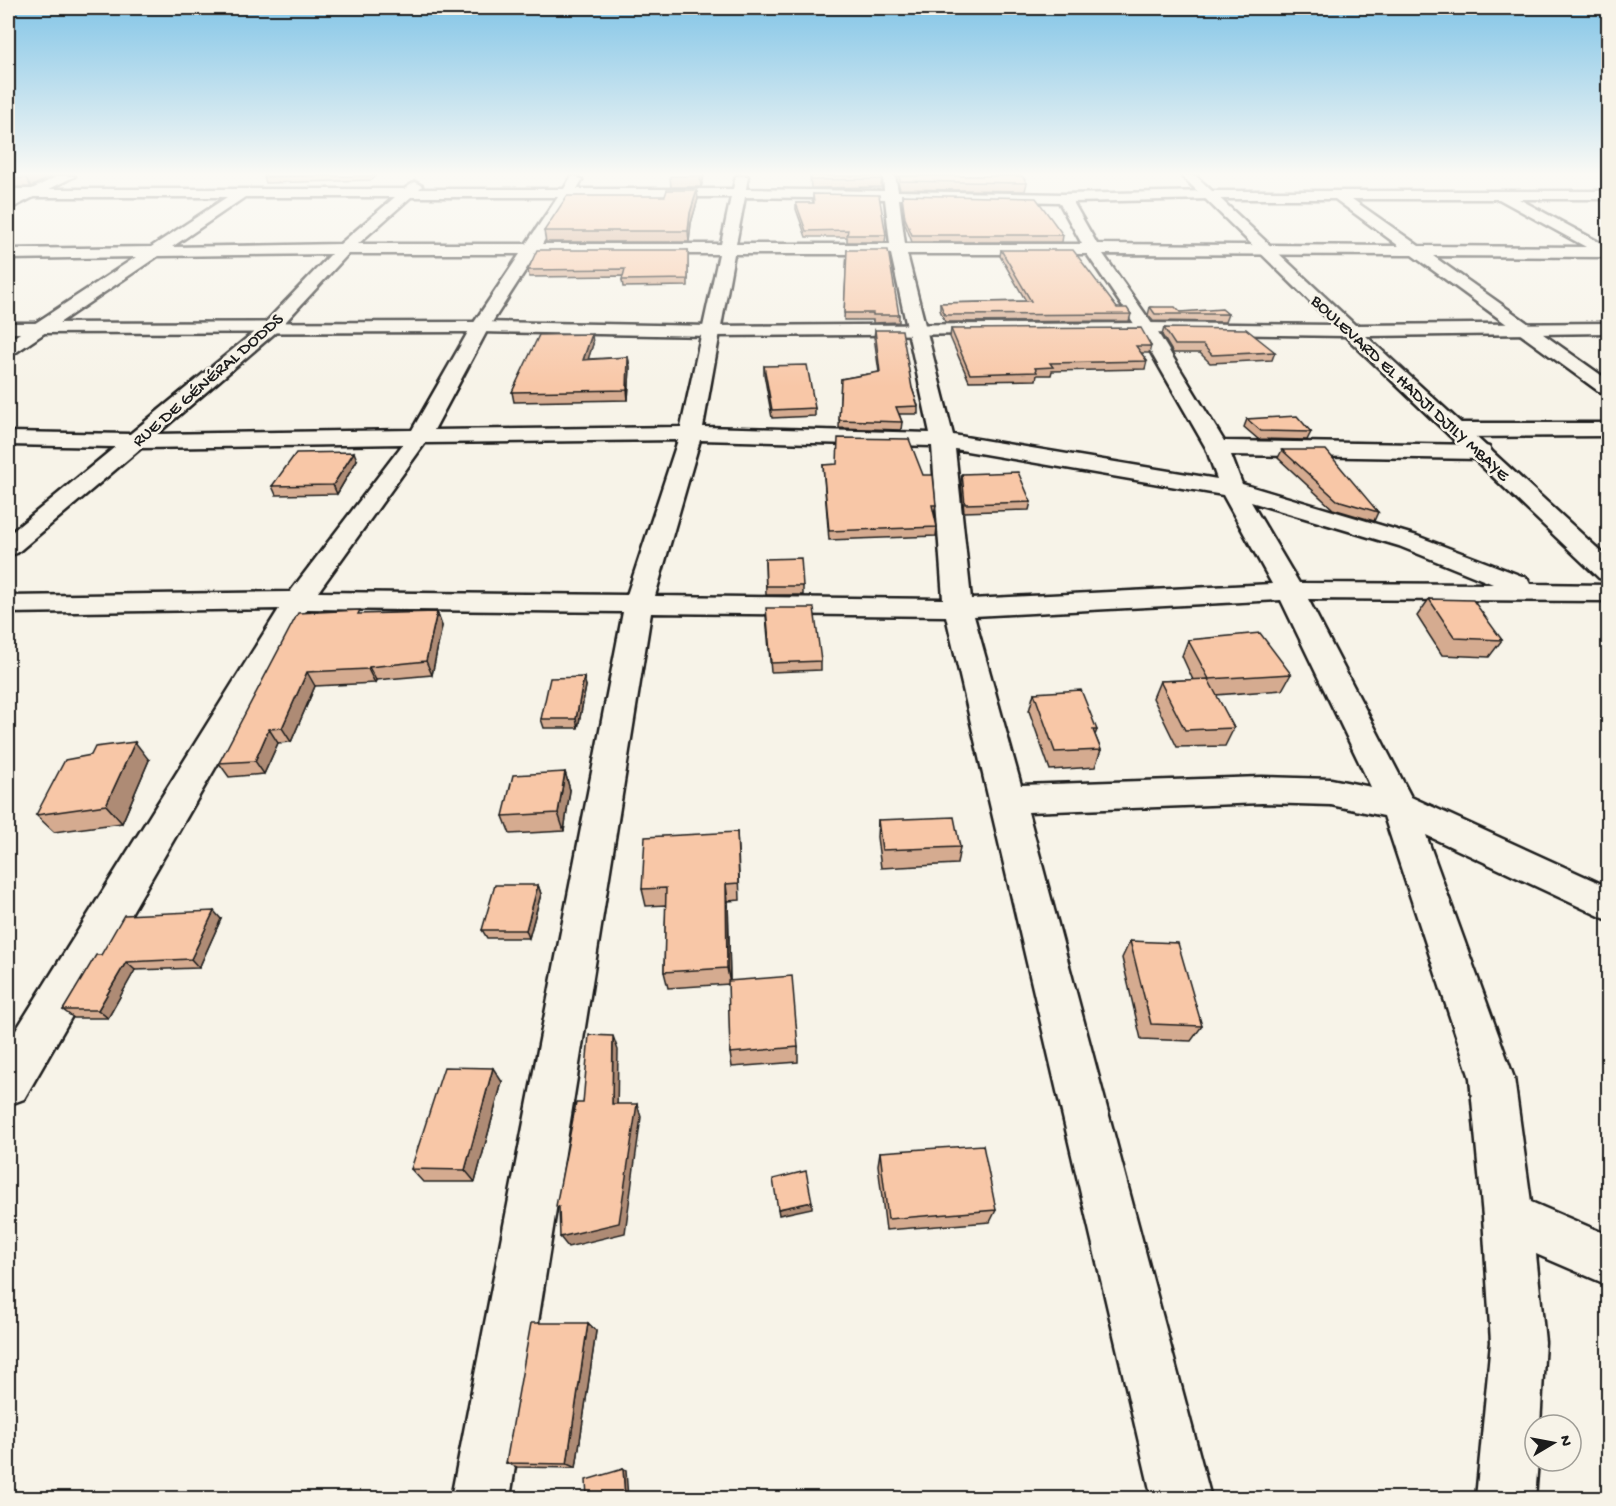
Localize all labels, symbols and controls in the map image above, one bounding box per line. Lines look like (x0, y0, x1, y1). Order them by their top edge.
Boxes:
street label: BOULEVARD EL HADJI DJILY MBAYE (1305, 291, 1513, 487)
street label: RUE DE GÉNÉRAL DODDS (129, 309, 289, 452)
north arrow (1523, 1413, 1583, 1473)
text: N (1554, 1434, 1575, 1448)

